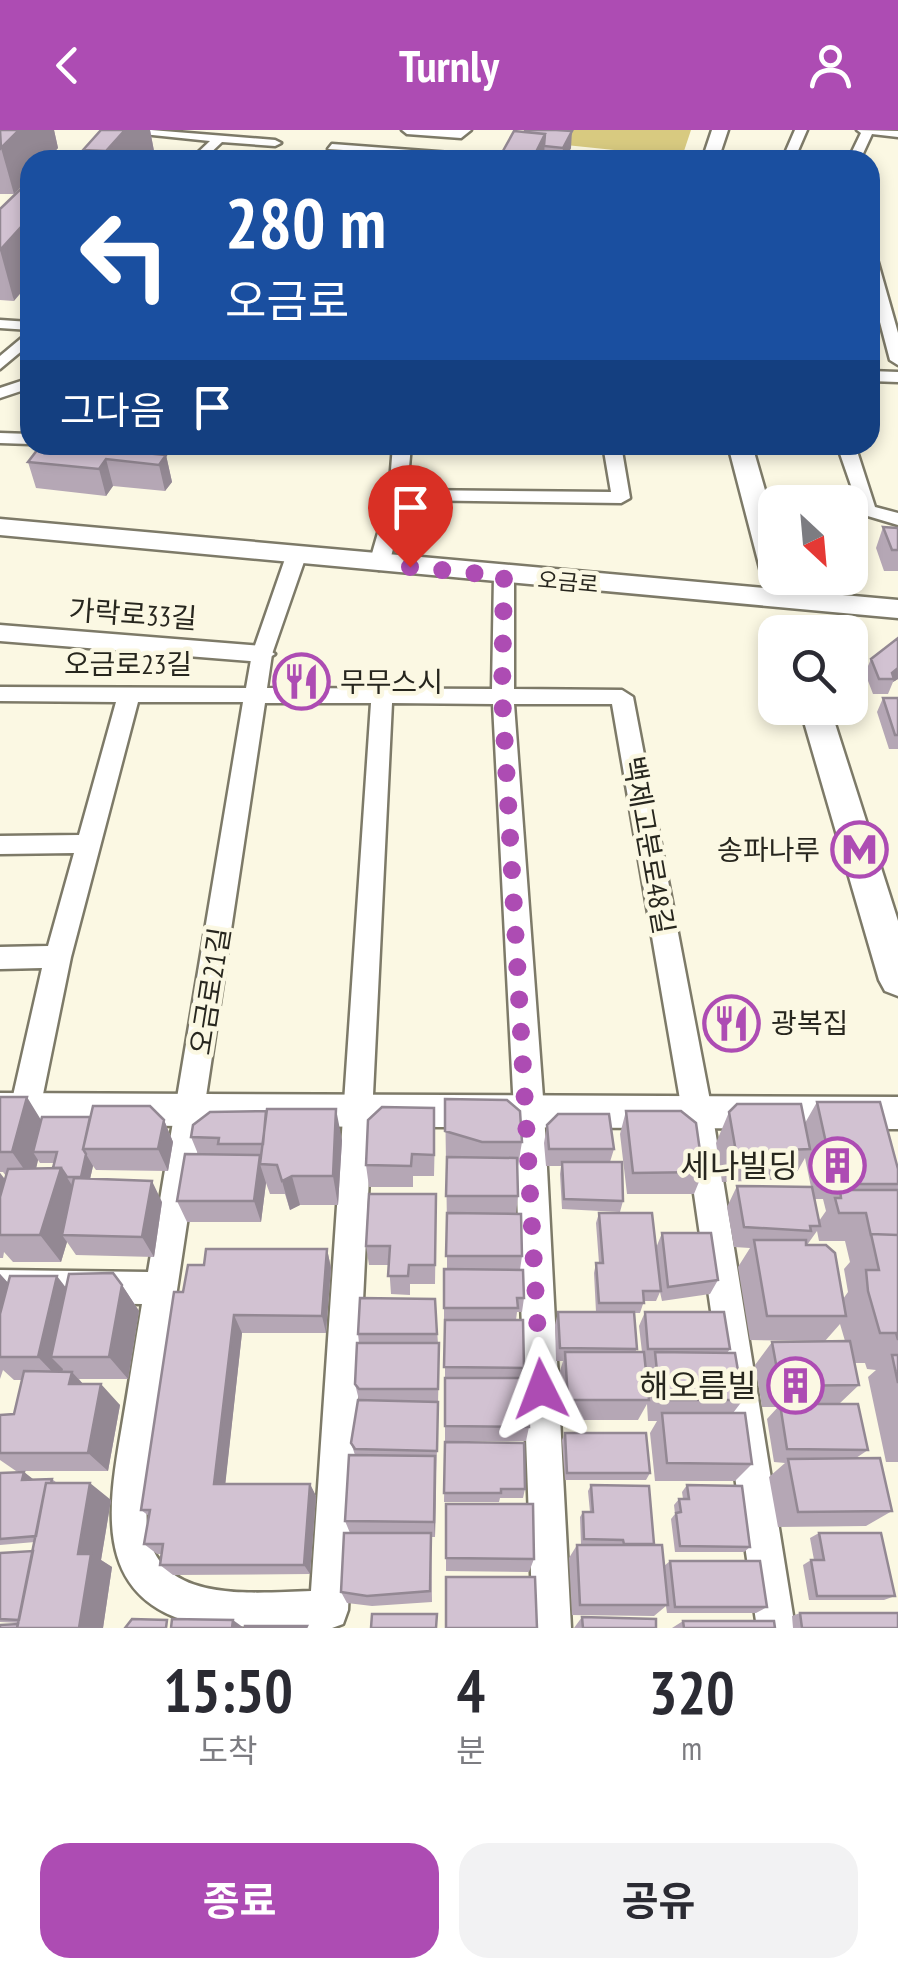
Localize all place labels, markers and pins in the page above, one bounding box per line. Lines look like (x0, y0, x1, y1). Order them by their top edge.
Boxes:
pin (368, 465, 453, 568)
restaurant icon: 무무스시 (271, 652, 331, 712)
place label: 무무스시 (340, 663, 443, 700)
metro station icon: 송파나루 (829, 820, 889, 880)
place label: 송파나루 (717, 831, 820, 868)
restaurant icon: 광복집 (702, 993, 762, 1053)
place label: 광복집 (771, 1004, 848, 1041)
building icon: 세나빌딩 (807, 1136, 867, 1196)
place label: 세나빌딩 (680, 1144, 798, 1186)
building icon: 해오름빌 (766, 1356, 826, 1416)
place label: 해오름빌 (639, 1364, 757, 1406)

